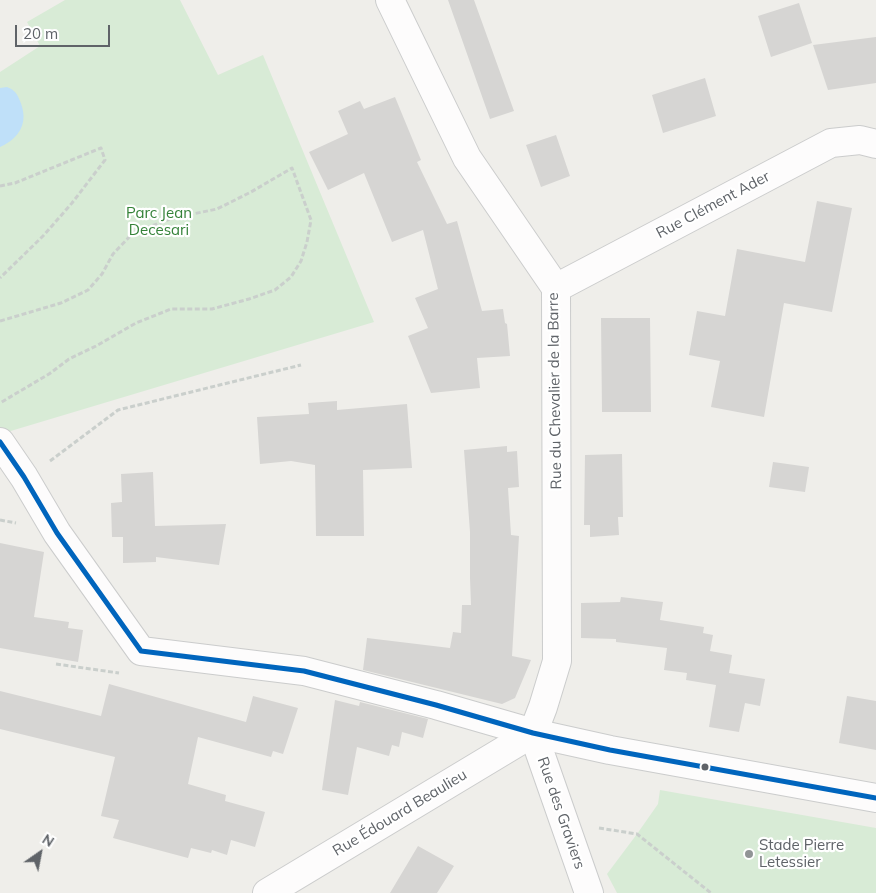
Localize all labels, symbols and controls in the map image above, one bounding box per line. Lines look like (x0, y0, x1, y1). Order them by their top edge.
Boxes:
scale bar (18, 15, 112, 47)
text: 20 m (23, 24, 58, 43)
street label: Rue Clément Ader (653, 167, 773, 243)
park label: Parc Jean Decesari (126, 204, 192, 239)
street label: Rue du Chevalier de la Barre (544, 292, 566, 490)
street label: Rue des Graviers (533, 755, 589, 871)
unlabelled marker (700, 762, 710, 772)
street label: Rue Édouard Beaulieu (330, 766, 470, 860)
north arrow (15, 828, 65, 878)
text: N (39, 830, 58, 851)
place label: Stade Pierre Letessier (759, 836, 844, 871)
marker: Stade Pierre Letessier (743, 848, 755, 860)

